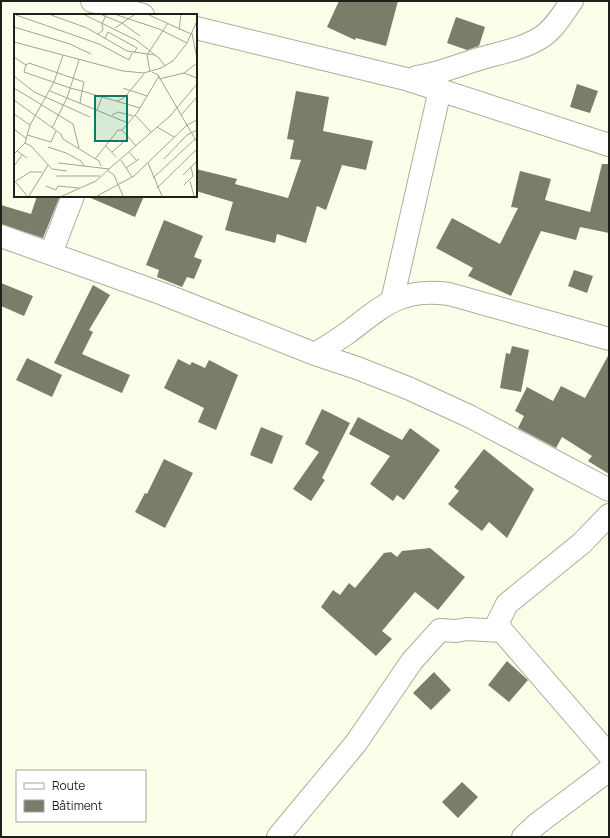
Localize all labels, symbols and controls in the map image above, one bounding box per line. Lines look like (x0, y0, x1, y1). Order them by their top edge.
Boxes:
inset map (14, 14, 197, 197)
legend (16, 770, 146, 822)
text: Route (52, 777, 85, 794)
text: Bâtiment (52, 797, 103, 814)

